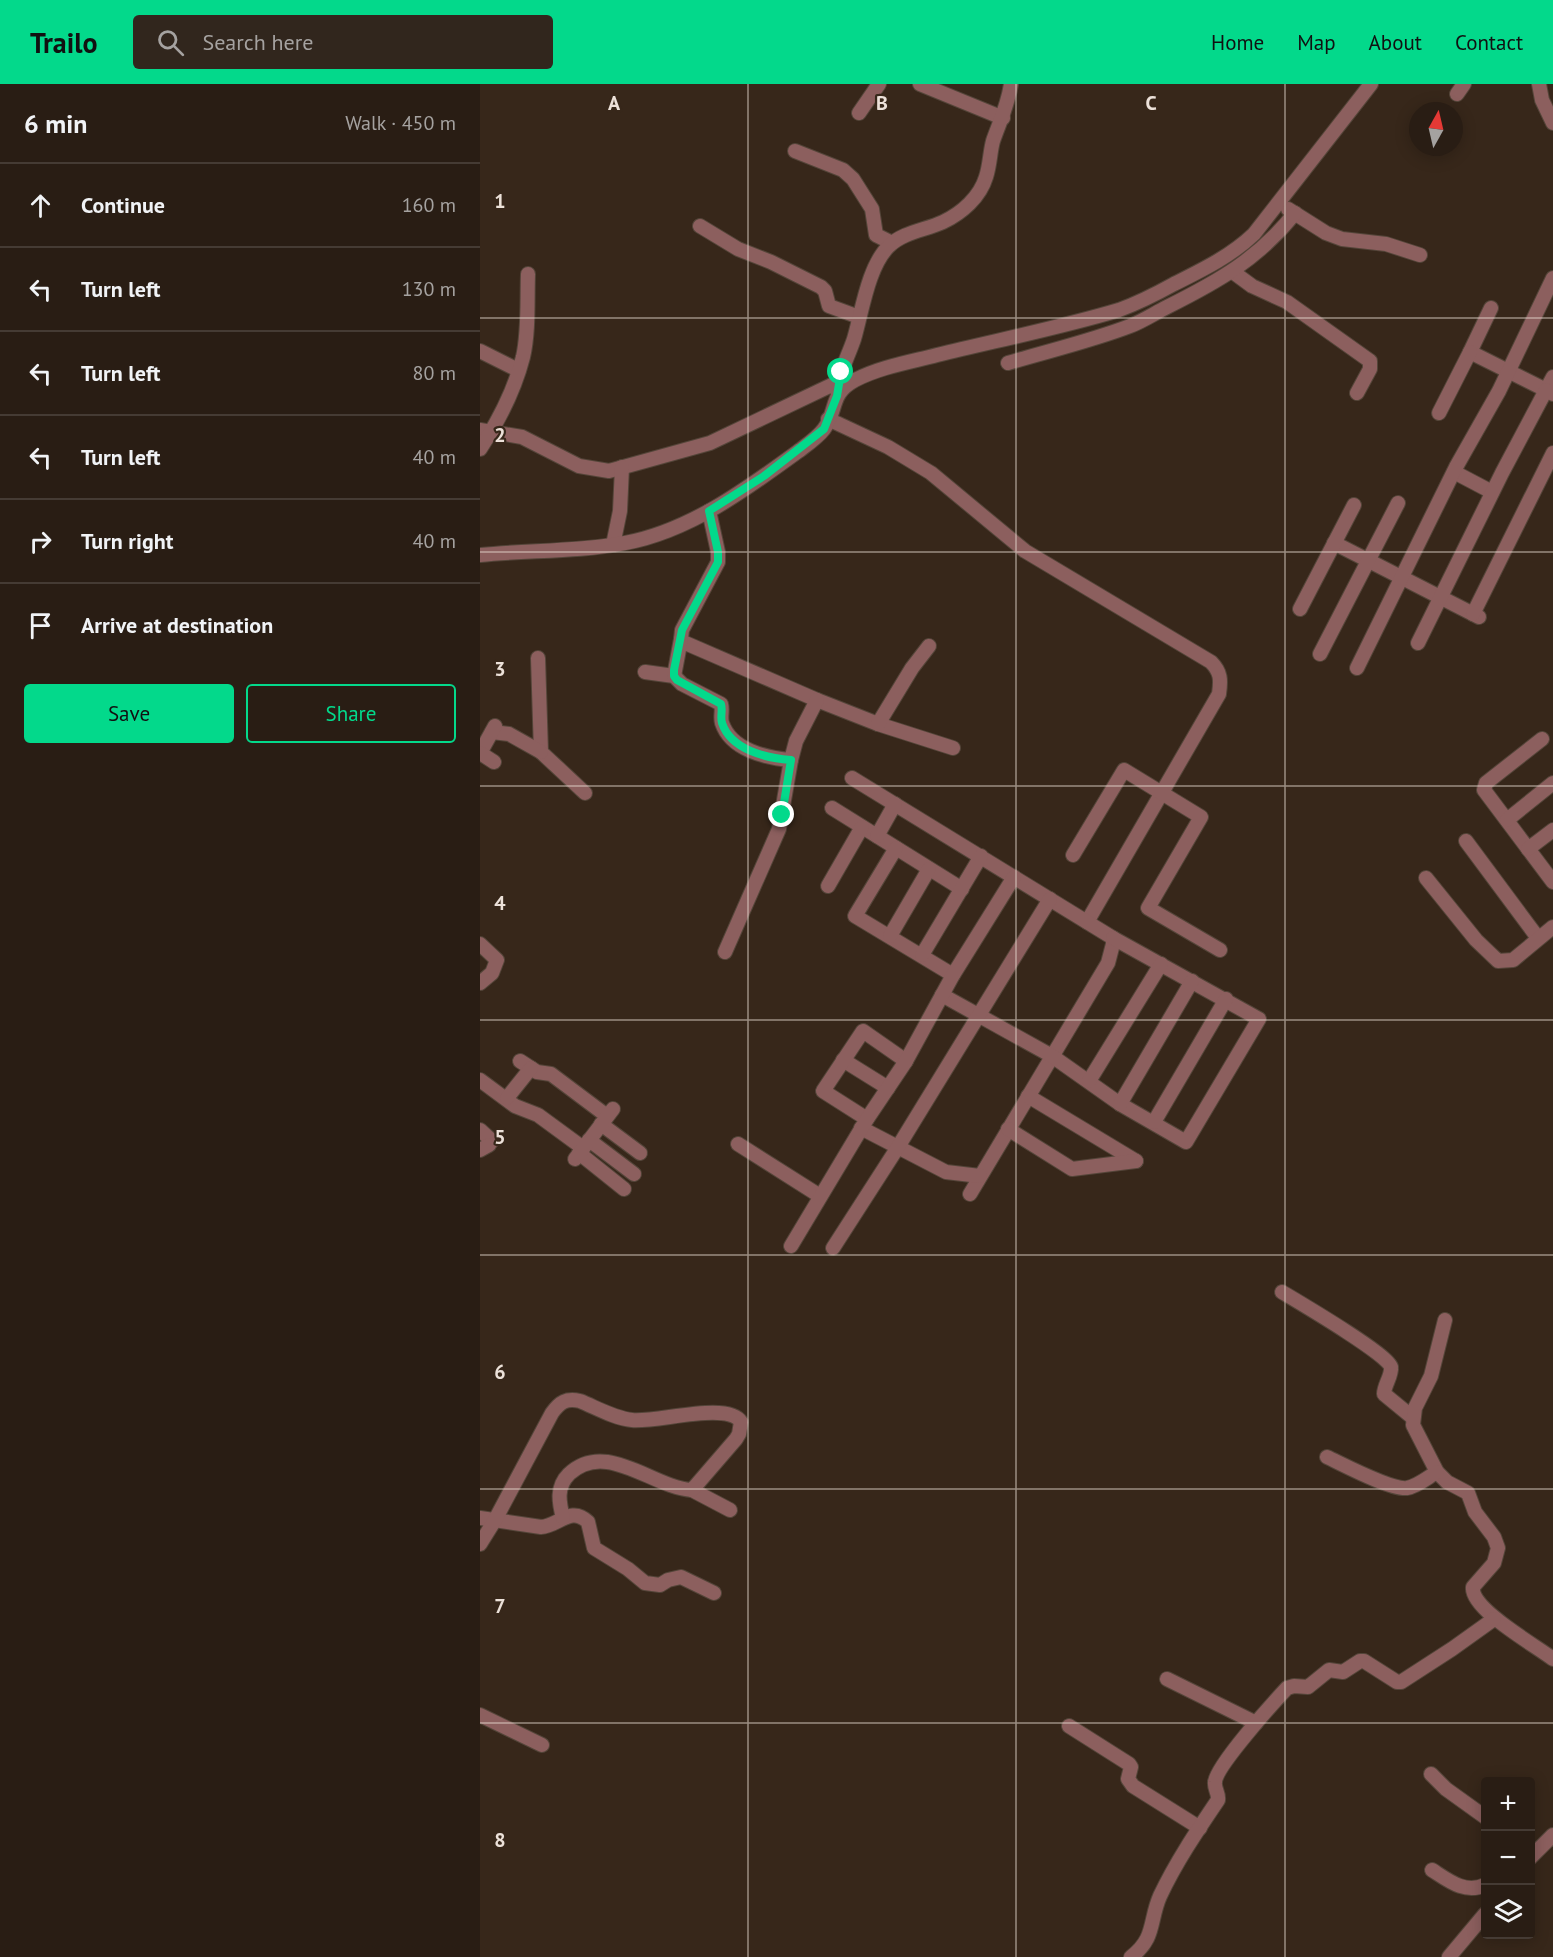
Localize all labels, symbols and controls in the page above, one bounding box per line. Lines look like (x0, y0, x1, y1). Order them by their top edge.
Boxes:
search box (133, 15, 553, 69)
text: Trailo (30, 24, 97, 61)
icon: search (154, 26, 187, 59)
text: Search here (202, 28, 313, 56)
text: Home (1211, 29, 1264, 56)
text: Map (1297, 29, 1336, 56)
text: About (1369, 29, 1422, 56)
text: Contact (1455, 29, 1523, 56)
text: A (608, 90, 621, 116)
text: B (876, 90, 888, 116)
text: C (1145, 90, 1157, 116)
north arrow (1409, 102, 1463, 156)
text: 6 min (24, 107, 87, 140)
text: Walk · 450 m (345, 110, 456, 136)
text: 1 (494, 188, 506, 214)
icon: ahead (24, 189, 57, 222)
text: Continue (81, 191, 165, 219)
text: 160 m (402, 192, 456, 218)
icon: left (24, 273, 57, 306)
text: Turn left (81, 275, 161, 303)
text: 130 m (402, 276, 456, 302)
icon: left (24, 357, 57, 390)
route start (827, 358, 853, 384)
text: Turn left (81, 359, 161, 387)
text: 80 m (413, 360, 456, 386)
text: 2 (494, 422, 506, 448)
icon: left (24, 441, 57, 474)
text: Turn left (81, 443, 161, 471)
text: 40 m (413, 444, 456, 470)
icon: right (24, 525, 57, 558)
text: Turn right (81, 527, 173, 555)
text: 40 m (413, 528, 456, 554)
icon: arrive (24, 609, 57, 642)
text: Arrive at destination (81, 611, 273, 639)
text: 3 (494, 656, 506, 682)
button: Save (24, 684, 234, 743)
button: Share (246, 684, 456, 743)
route end (768, 801, 794, 827)
text: 4 (494, 890, 506, 916)
text: 5 (494, 1124, 506, 1150)
text: 6 (494, 1359, 506, 1385)
text: 7 (494, 1593, 506, 1619)
map controls (1481, 1777, 1535, 1939)
button: + (1481, 1777, 1535, 1831)
text: 8 (494, 1827, 506, 1853)
button: − (1481, 1831, 1535, 1885)
button: layers (1481, 1885, 1535, 1939)

